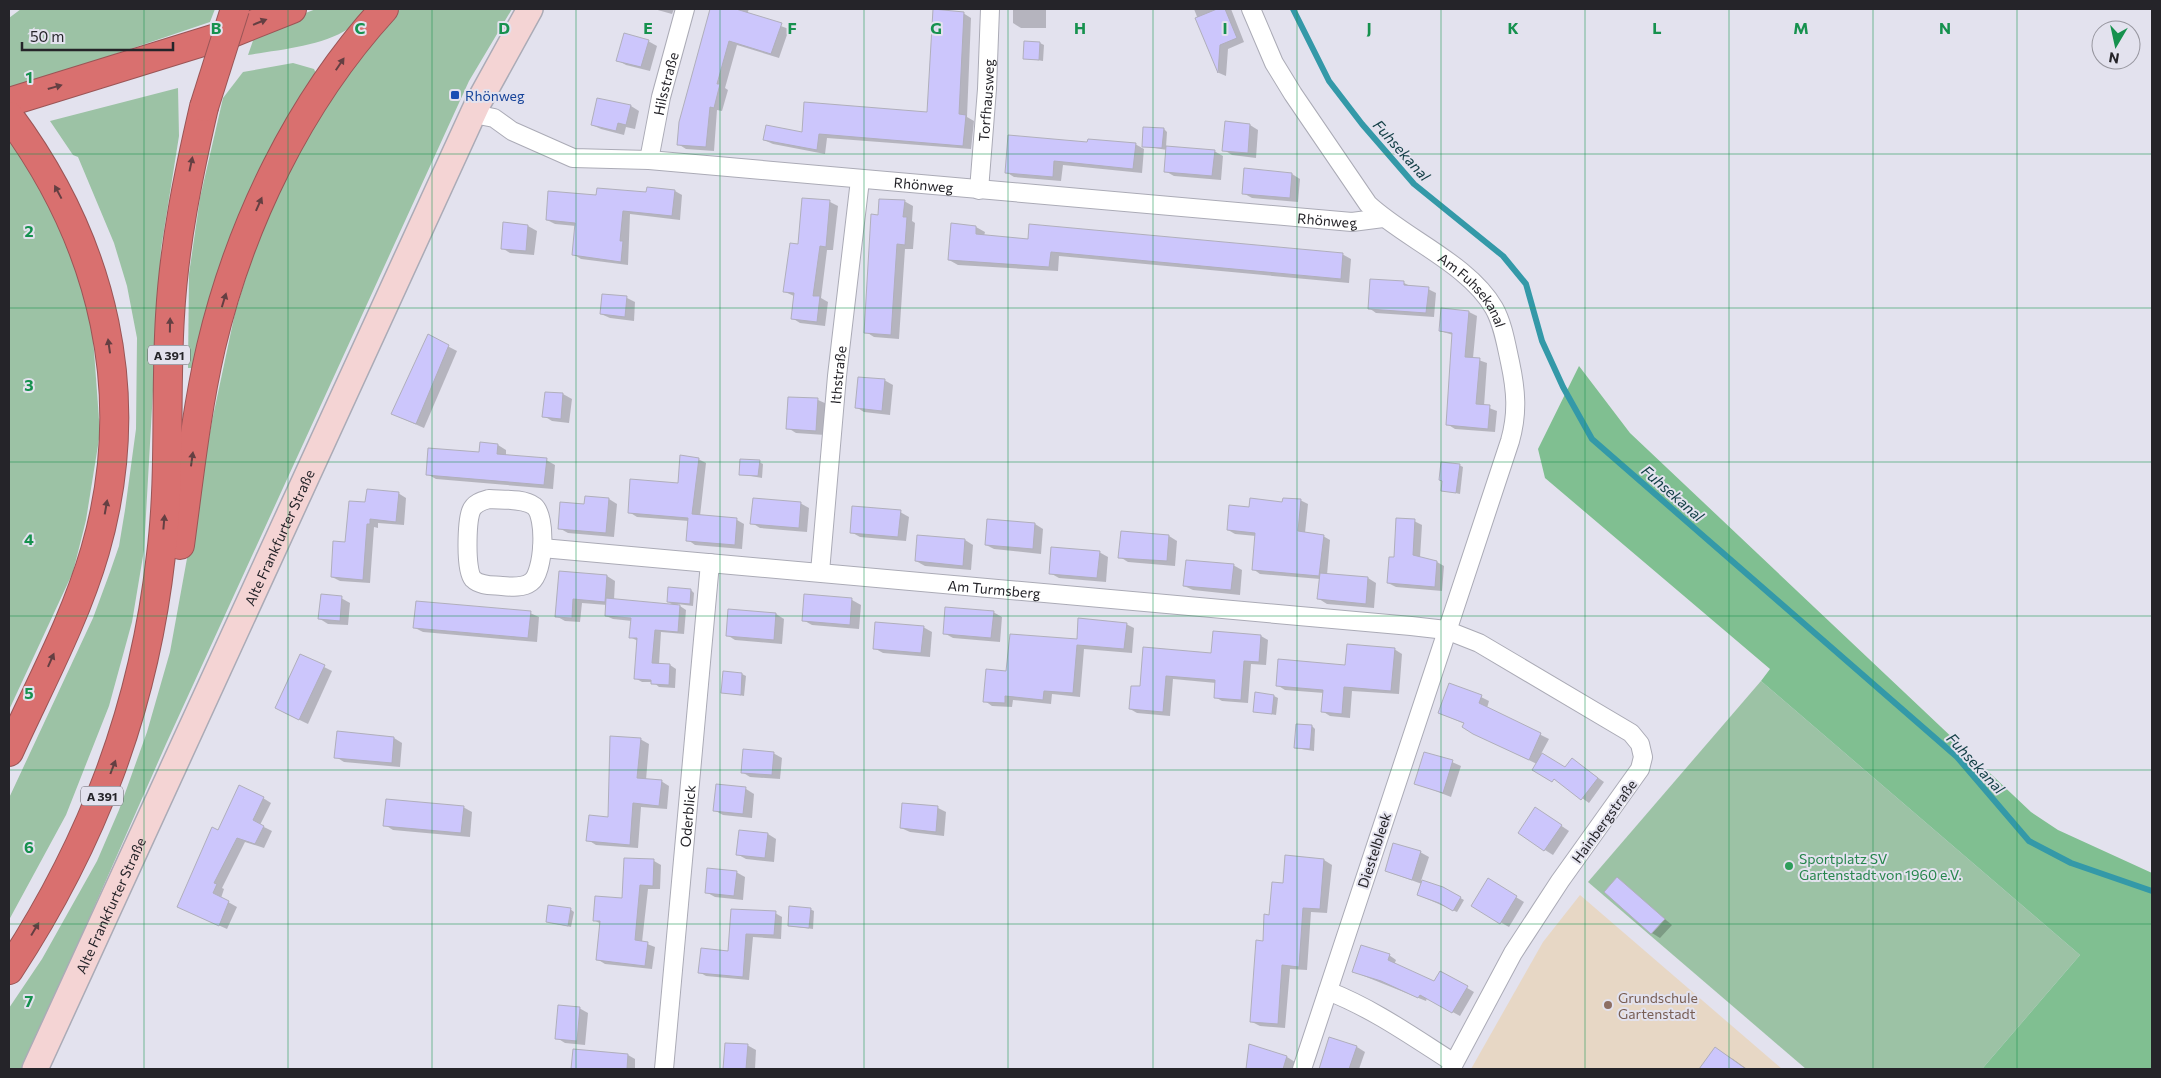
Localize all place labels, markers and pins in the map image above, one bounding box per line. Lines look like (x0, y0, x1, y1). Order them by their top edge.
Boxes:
place label: Rhönweg (465, 87, 525, 104)
marker: Rhönweg (449, 89, 461, 101)
place label: Sportplatz SV Gartenstadt von 1960 e.V. (1799, 850, 1962, 883)
marker: Sportplatz SV Gartenstadt von 1960 e.V. (1783, 860, 1795, 872)
place label: Grundschule Gartenstadt (1618, 989, 1698, 1022)
marker: Grundschule Gartenstadt (1602, 999, 1614, 1011)

